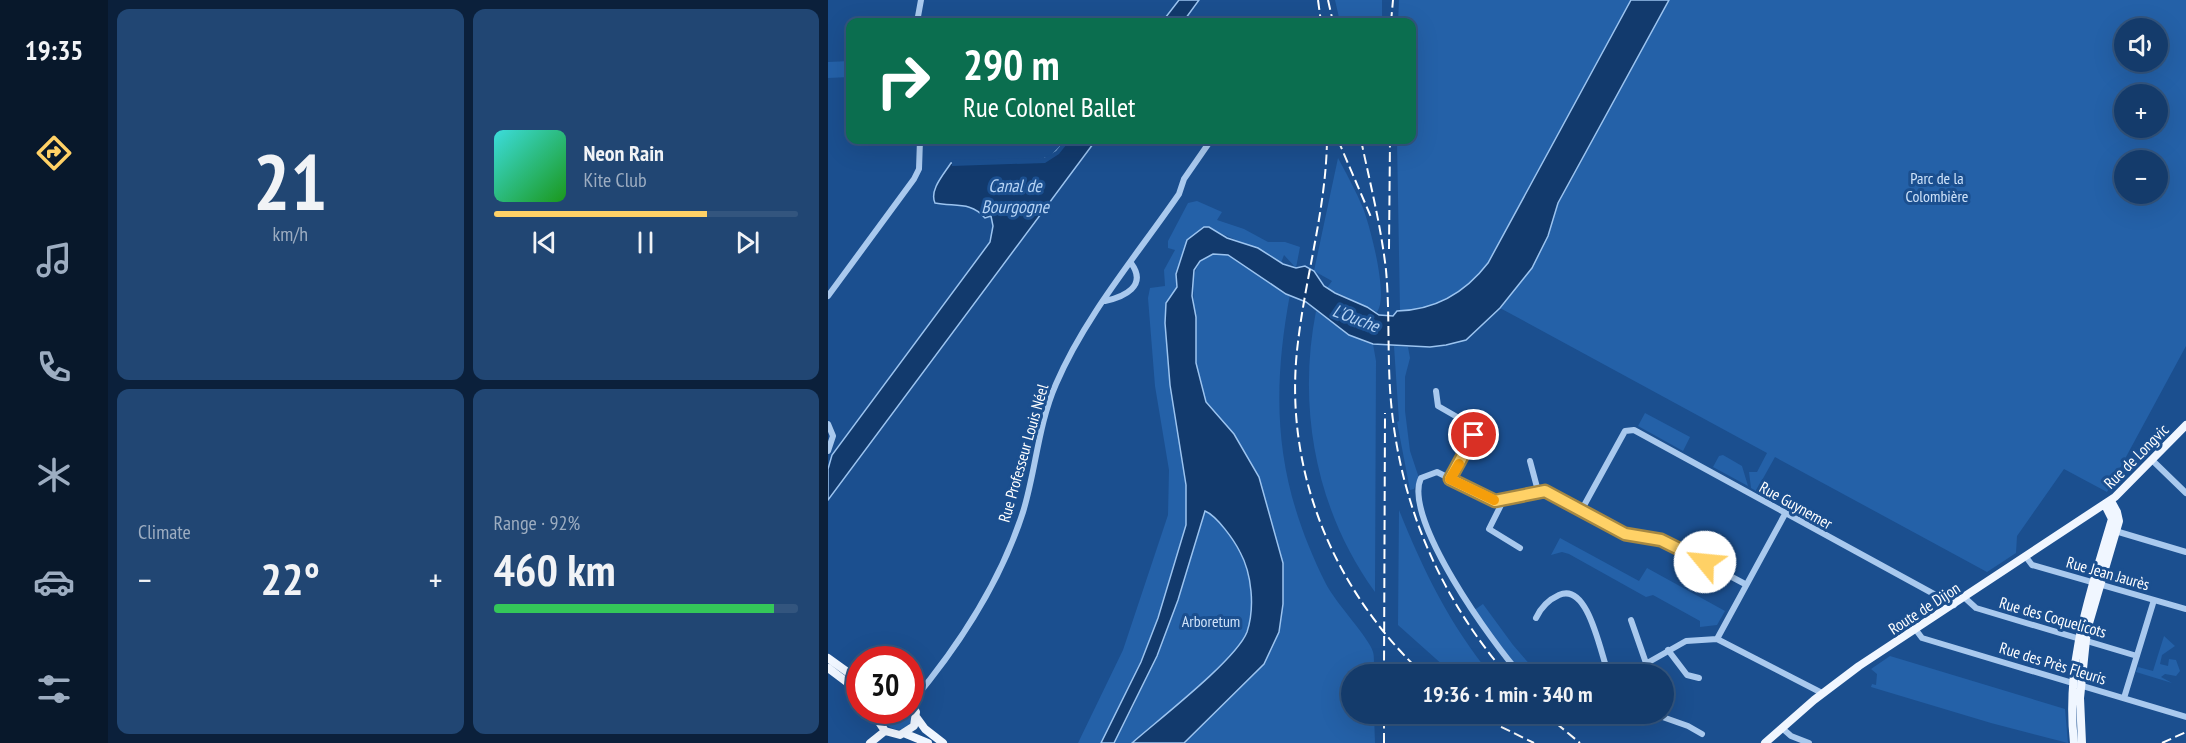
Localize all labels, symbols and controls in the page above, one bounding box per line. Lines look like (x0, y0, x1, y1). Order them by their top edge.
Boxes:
map controls (2114, 18, 2168, 204)
button: sound (2114, 18, 2168, 72)
text: 19:35 (25, 33, 83, 67)
text: 290 m (963, 37, 1060, 92)
icon: right (864, 42, 942, 120)
button: + (2114, 84, 2168, 138)
text: Rue Colonel Ballet (963, 90, 1135, 124)
text: 21 (253, 131, 328, 232)
icon: directions (33, 132, 75, 174)
text: Neon Rain (584, 139, 664, 167)
button: − (2114, 150, 2168, 204)
text: Kite Club (584, 167, 647, 193)
park label: Parc de la Colombière (1906, 168, 1968, 206)
water label: Canal de Bourgogne (981, 174, 1050, 218)
text: km/h (273, 221, 308, 247)
icon: previous (528, 226, 561, 259)
icon: pause (629, 226, 662, 259)
icon: next (731, 226, 764, 259)
icon: music (33, 239, 75, 281)
water label: L'Ouche (1330, 299, 1384, 338)
icon: phone (33, 346, 75, 388)
street label: Rue Professeur Louis Néel (994, 381, 1052, 524)
pin (1448, 409, 1499, 460)
icon: arrive (1457, 418, 1490, 451)
street label: Rue de Longvic (2099, 419, 2173, 493)
icon: climate (33, 454, 75, 496)
street label: Rue Guynemer (1756, 477, 1837, 534)
text: Range · 92% (494, 510, 580, 536)
text: Climate (138, 519, 191, 545)
position arrow (1673, 530, 1737, 594)
text: 460 km (494, 540, 616, 598)
text: 22° (261, 549, 320, 607)
street label: Rue Jean Jaurès (2064, 552, 2152, 594)
text: − (138, 558, 152, 601)
text: + (429, 558, 443, 601)
icon: car (33, 561, 75, 603)
street label: Route de Dijon (1884, 577, 1964, 639)
street label: Rue des Coquelicots (1997, 592, 2109, 642)
park label: Arboretum (1182, 611, 1240, 631)
street label: Rue des Près Fleuris (1997, 637, 2109, 689)
speed limit sign: 30 (846, 646, 924, 724)
icon: filters (33, 668, 75, 710)
text: 19:36 · 1 min · 340 m (1422, 680, 1593, 708)

